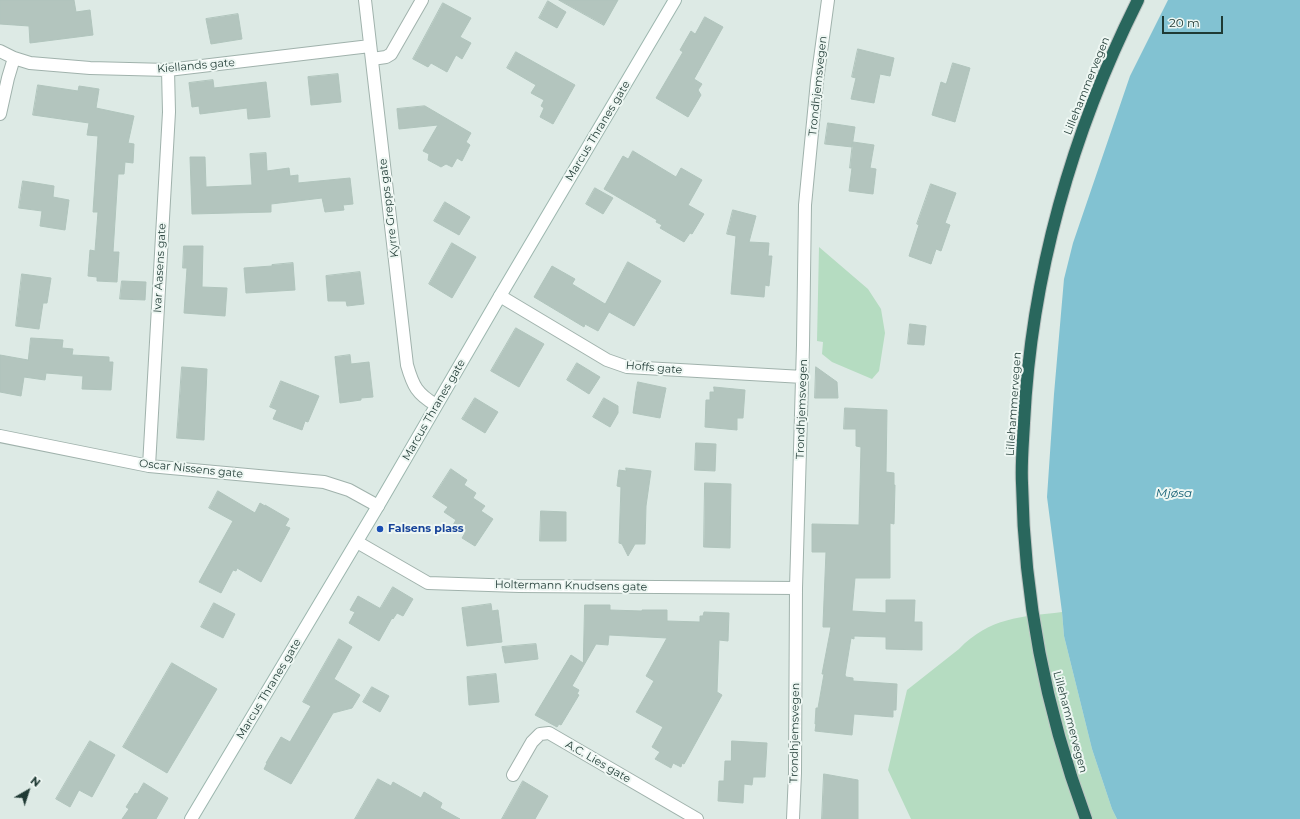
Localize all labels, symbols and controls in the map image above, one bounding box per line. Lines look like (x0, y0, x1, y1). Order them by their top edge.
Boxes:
scale bar (1164, 8, 1225, 34)
text: 20 m (1169, 15, 1200, 30)
street label: Trondhjemsvegen (806, 35, 830, 137)
street label: Lillehammervegen (1061, 35, 1113, 137)
street label: Kiellands gate (157, 56, 235, 76)
street label: Marcus Thranes gate (563, 79, 633, 183)
street label: Kyrre Grepps gate (376, 158, 402, 258)
street label: Ivar Aasens gate (151, 223, 169, 313)
street label: Lillehammervegen (1004, 351, 1024, 457)
street label: Marcus Thranes gate (400, 357, 468, 463)
street label: Hoffs gate (625, 359, 683, 377)
street label: Trondhjemsvegen (794, 359, 810, 459)
street label: Oscar Nissens gate (138, 457, 244, 481)
water label: Mjøsa (1156, 486, 1192, 500)
place label: Falsens plass (388, 522, 464, 536)
marker: Falsens plass (375, 524, 385, 534)
street label: Holtermann Knudsens gate (495, 578, 647, 594)
street label: Marcus Thranes gate (234, 637, 304, 741)
street label: Lillehammervegen (1050, 670, 1090, 774)
street label: Trondhjemsvegen (788, 683, 802, 783)
street label: A.C. Lies gate (563, 738, 633, 786)
north arrow (8, 771, 48, 811)
text: N (28, 773, 43, 790)

